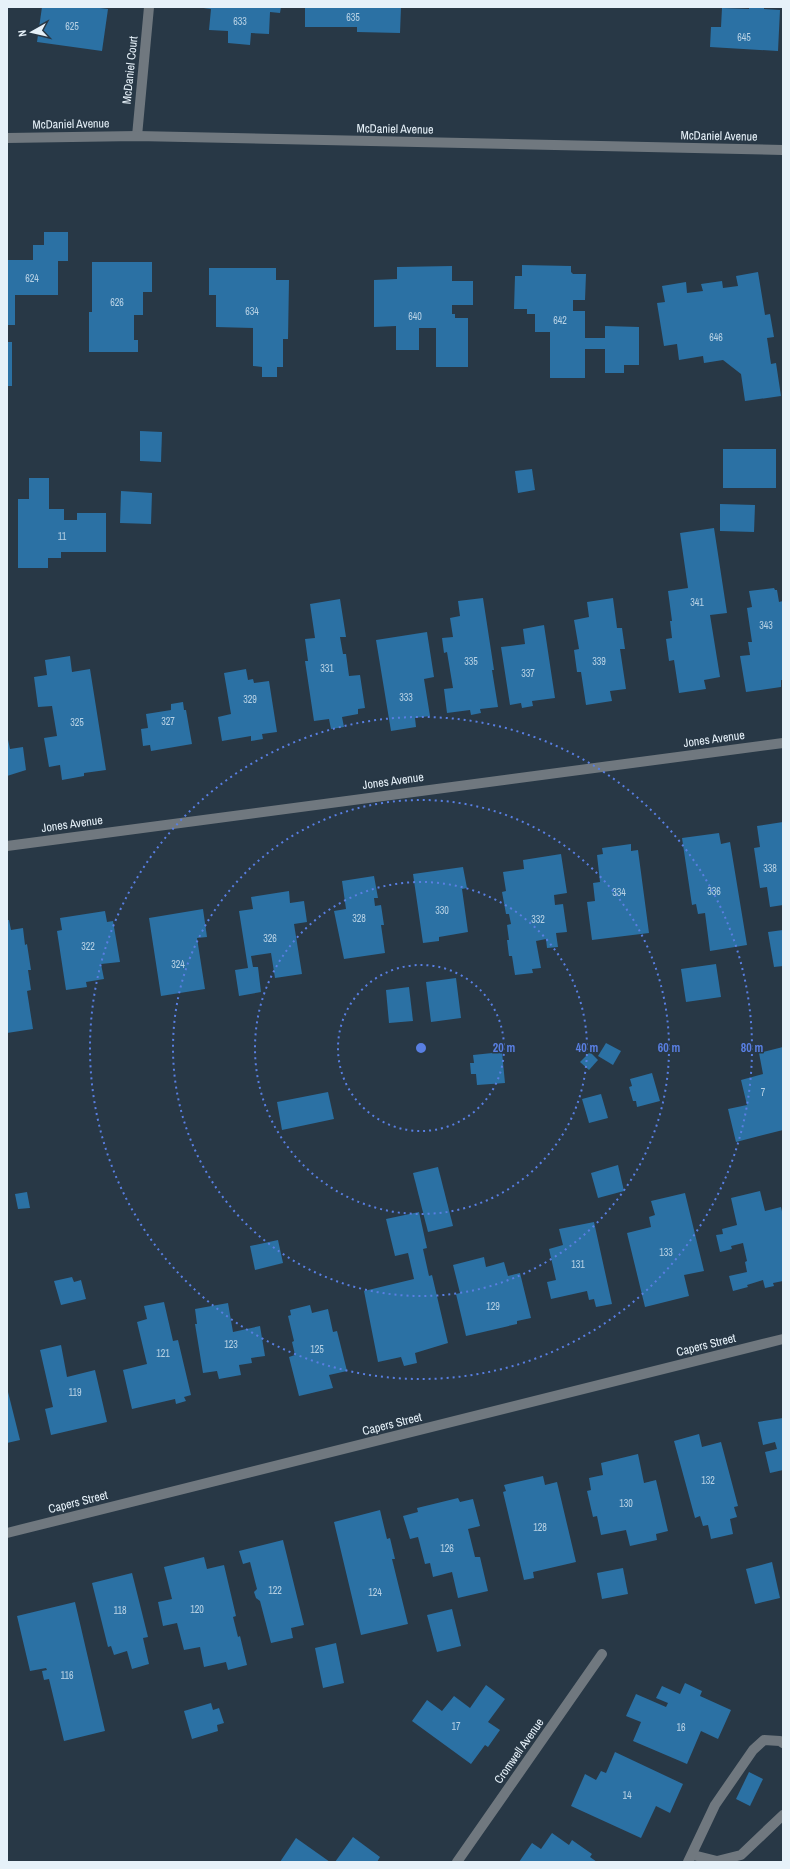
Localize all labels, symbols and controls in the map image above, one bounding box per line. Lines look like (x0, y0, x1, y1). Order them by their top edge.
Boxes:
house number: 635 (346, 11, 360, 24)
north arrow (12, 12, 52, 52)
house number: 633 (233, 15, 247, 28)
house number: 625 (65, 20, 79, 33)
text: N (15, 29, 29, 38)
house number: 645 (737, 31, 751, 44)
street label: McDaniel Court (118, 35, 142, 105)
street label: McDaniel Avenue (32, 115, 110, 133)
street label: McDaniel Avenue (356, 120, 434, 138)
street label: McDaniel Avenue (680, 127, 758, 145)
house number: 624 (25, 272, 39, 285)
house number: 626 (110, 296, 124, 309)
house number: 634 (245, 305, 259, 318)
house number: 640 (408, 310, 422, 323)
house number: 642 (553, 314, 567, 327)
house number: 646 (709, 331, 723, 344)
house number: 11 (58, 530, 67, 543)
house number: 341 (690, 596, 704, 609)
house number: 343 (759, 619, 773, 632)
house number: 335 (464, 655, 478, 668)
house number: 339 (592, 655, 606, 668)
house number: 331 (320, 662, 334, 675)
house number: 337 (521, 667, 535, 680)
house number: 333 (399, 691, 413, 704)
house number: 329 (243, 693, 257, 706)
house number: 327 (161, 715, 175, 728)
house number: 325 (70, 716, 84, 729)
street label: Jones Avenue (682, 727, 746, 751)
street label: Jones Avenue (361, 769, 425, 793)
street label: Jones Avenue (40, 812, 104, 836)
house number: 338 (763, 862, 777, 875)
house number: 336 (707, 885, 721, 898)
house number: 334 (612, 886, 626, 899)
house number: 330 (435, 904, 449, 917)
house number: 328 (352, 912, 366, 925)
house number: 332 (531, 913, 545, 926)
house number: 326 (263, 932, 277, 945)
house number: 322 (81, 940, 95, 953)
house number: 324 (171, 958, 185, 971)
text: 20 m (493, 1040, 515, 1056)
text: 40 m (576, 1040, 598, 1056)
text: 60 m (658, 1040, 680, 1056)
text: 80 m (741, 1040, 763, 1056)
centre of rings (414, 1041, 428, 1055)
house number: 7 (761, 1086, 766, 1099)
house number: 133 (659, 1246, 673, 1259)
house number: 131 (571, 1258, 585, 1271)
house number: 129 (486, 1300, 500, 1313)
street label: Capers Street (675, 1330, 738, 1360)
house number: 123 (224, 1338, 238, 1351)
house number: 125 (310, 1343, 324, 1356)
house number: 121 (156, 1347, 170, 1360)
house number: 119 (68, 1386, 82, 1399)
street label: Capers Street (361, 1409, 424, 1439)
house number: 132 (701, 1474, 715, 1487)
street label: Capers Street (47, 1487, 110, 1517)
house number: 130 (619, 1497, 633, 1510)
house number: 128 (533, 1521, 547, 1534)
house number: 126 (440, 1542, 454, 1555)
house number: 122 (268, 1584, 282, 1597)
house number: 124 (368, 1586, 382, 1599)
house number: 120 (190, 1603, 204, 1616)
house number: 118 (113, 1604, 127, 1617)
house number: 116 (60, 1669, 74, 1682)
street label: Cromwell Avenue (491, 1715, 547, 1787)
house number: 17 (451, 1720, 461, 1733)
house number: 16 (676, 1721, 686, 1734)
house number: 14 (622, 1789, 632, 1802)

